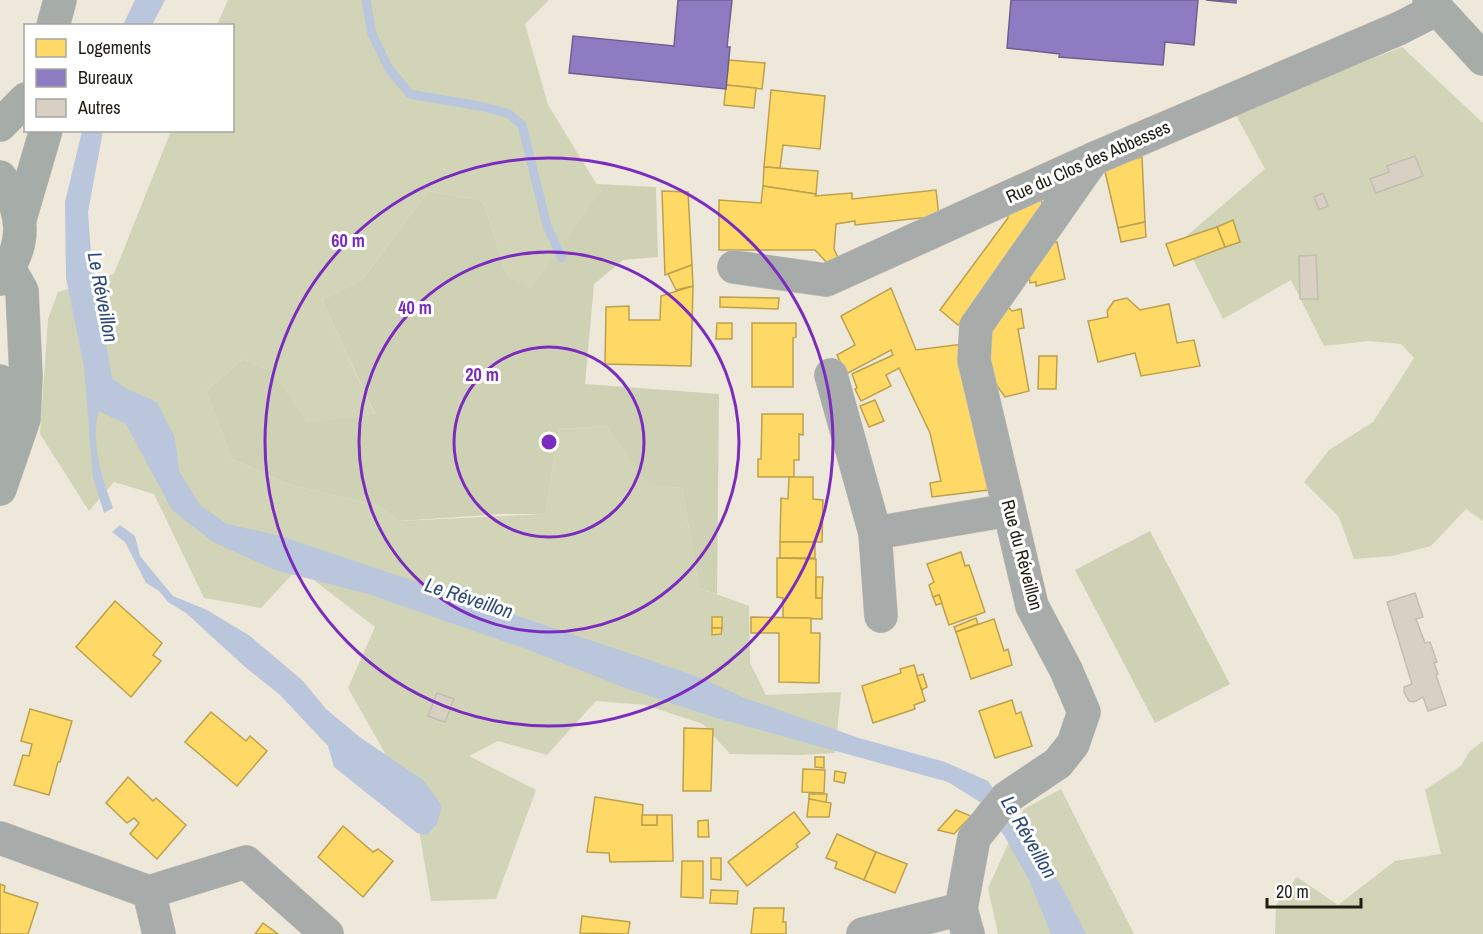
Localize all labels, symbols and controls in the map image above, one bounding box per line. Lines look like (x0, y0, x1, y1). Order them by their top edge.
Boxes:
legend (24, 24, 234, 132)
text: Logements (78, 35, 151, 60)
text: Bureaux (78, 65, 134, 90)
text: Autres (77, 95, 121, 120)
street label: Rue du Clos des Abbesses (1002, 114, 1174, 209)
text: 60 m (331, 228, 365, 253)
water label: Le Réveillon (82, 250, 125, 344)
text: 40 m (398, 295, 432, 320)
text: 20 m (465, 362, 499, 387)
centre of rings (539, 432, 559, 452)
street label: Rue du Réveillon (996, 497, 1049, 613)
water label: Le Réveillon (422, 571, 517, 624)
water label: Le Réveillon (995, 791, 1064, 883)
scale bar (1267, 871, 1362, 909)
text: 20 m (1276, 879, 1309, 904)

